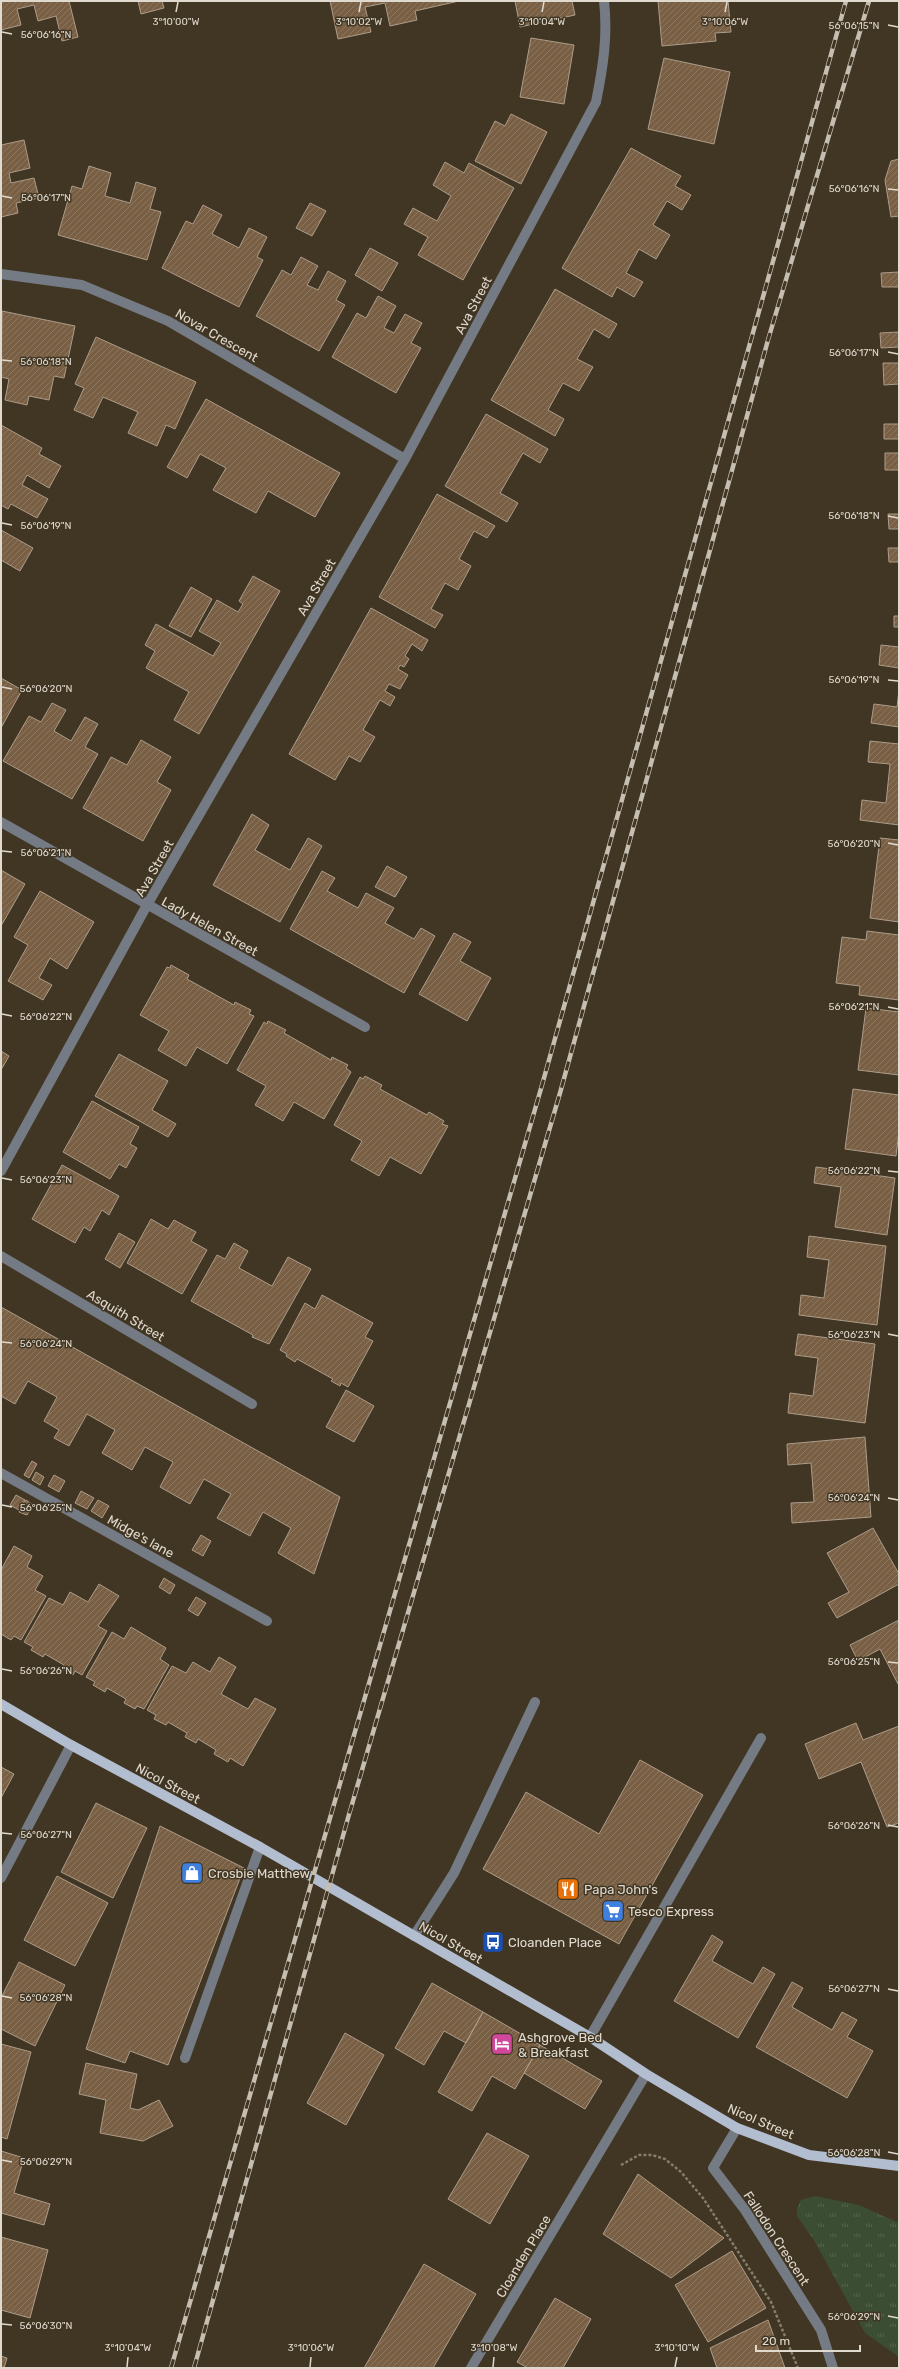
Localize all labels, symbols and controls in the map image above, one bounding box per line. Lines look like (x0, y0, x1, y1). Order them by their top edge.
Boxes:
text: 3°10'00"W (152, 16, 200, 28)
text: 3°10'02"W (336, 16, 382, 28)
text: 3°10'04"W (519, 16, 565, 28)
text: 3°10'06"W (702, 16, 748, 28)
text: 56°06'15"N (829, 20, 880, 32)
text: 56°06'16"N (21, 29, 71, 41)
text: 56°06'16"N (829, 183, 879, 195)
text: 56°06'17"N (21, 192, 71, 204)
street label: Ava Street (452, 274, 495, 337)
street label: Novar Crescent (173, 306, 261, 365)
text: 56°06'17"N (829, 347, 879, 359)
text: 56°06'18"N (20, 356, 72, 368)
text: 56°06'18"N (828, 510, 880, 522)
text: 56°06'19"N (21, 520, 72, 532)
street label: Ava Street (294, 556, 339, 618)
text: 56°06'19"N (829, 674, 880, 686)
text: 56°06'20"N (20, 683, 73, 695)
street label: Ava Street (132, 837, 177, 899)
text: 56°06'20"N (828, 838, 881, 850)
text: 56°06'21"N (21, 847, 71, 859)
street label: Lady Helen Street (159, 894, 261, 959)
text: 56°06'21"N (829, 1001, 879, 1013)
text: 56°06'22"N (20, 1011, 72, 1023)
text: 56°06'22"N (828, 1165, 880, 1177)
text: 56°06'23"N (20, 1174, 72, 1186)
street label: Asquith Street (84, 1286, 167, 1344)
text: 56°06'23"N (828, 1329, 880, 1341)
text: 56°06'24"N (20, 1338, 72, 1350)
text: 56°06'24"N (828, 1492, 880, 1504)
text: 56°06'25"N (20, 1502, 72, 1514)
street label: Midge's lane (104, 1512, 177, 1562)
text: 56°06'25"N (828, 1656, 880, 1668)
text: 56°06'26"N (20, 1665, 72, 1677)
street label: Nicol Street (133, 1760, 203, 1807)
text: 56°06'26"N (828, 1820, 880, 1832)
text: 56°06'27"N (20, 1829, 72, 1841)
shop icon: Crosbie Matthew (179, 1860, 205, 1886)
place label: Crosbie Matthew (208, 1866, 310, 1881)
restaurant icon: Papa John's (555, 1876, 581, 1902)
place label: Papa John's (584, 1882, 658, 1897)
supermarket icon: Tesco Express (600, 1898, 626, 1924)
place label: Tesco Express (628, 1904, 714, 1919)
street label: Nicol Street (416, 1918, 485, 1967)
bus stop icon: Cloanden Place (480, 1929, 506, 1955)
place label: Cloanden Place (508, 1935, 602, 1950)
text: 56°06'27"N (828, 1983, 880, 1995)
text: 56°06'28"N (20, 1992, 73, 2004)
place label: Ashgrove Bed & Breakfast (518, 2030, 602, 2060)
hotel icon: Ashgrove Bed & Breakfast (489, 2031, 515, 2057)
street label: Nicol Street (725, 2101, 796, 2142)
text: 56°06'28"N (828, 2147, 881, 2159)
text: 56°06'29"N (20, 2156, 72, 2168)
street label: Fallodon Crescent (741, 2188, 813, 2288)
street label: Cloanden Place (493, 2212, 554, 2300)
text: 56°06'29"N (828, 2311, 880, 2323)
text: 56°06'30"N (19, 2320, 73, 2332)
scale bar (756, 2327, 860, 2353)
text: 20 m (762, 2334, 790, 2348)
text: 3°10'04"W (105, 2342, 151, 2354)
text: 3°10'06"W (288, 2342, 334, 2354)
text: 3°10'08"W (470, 2342, 518, 2354)
text: 3°10'10"W (654, 2342, 700, 2354)

